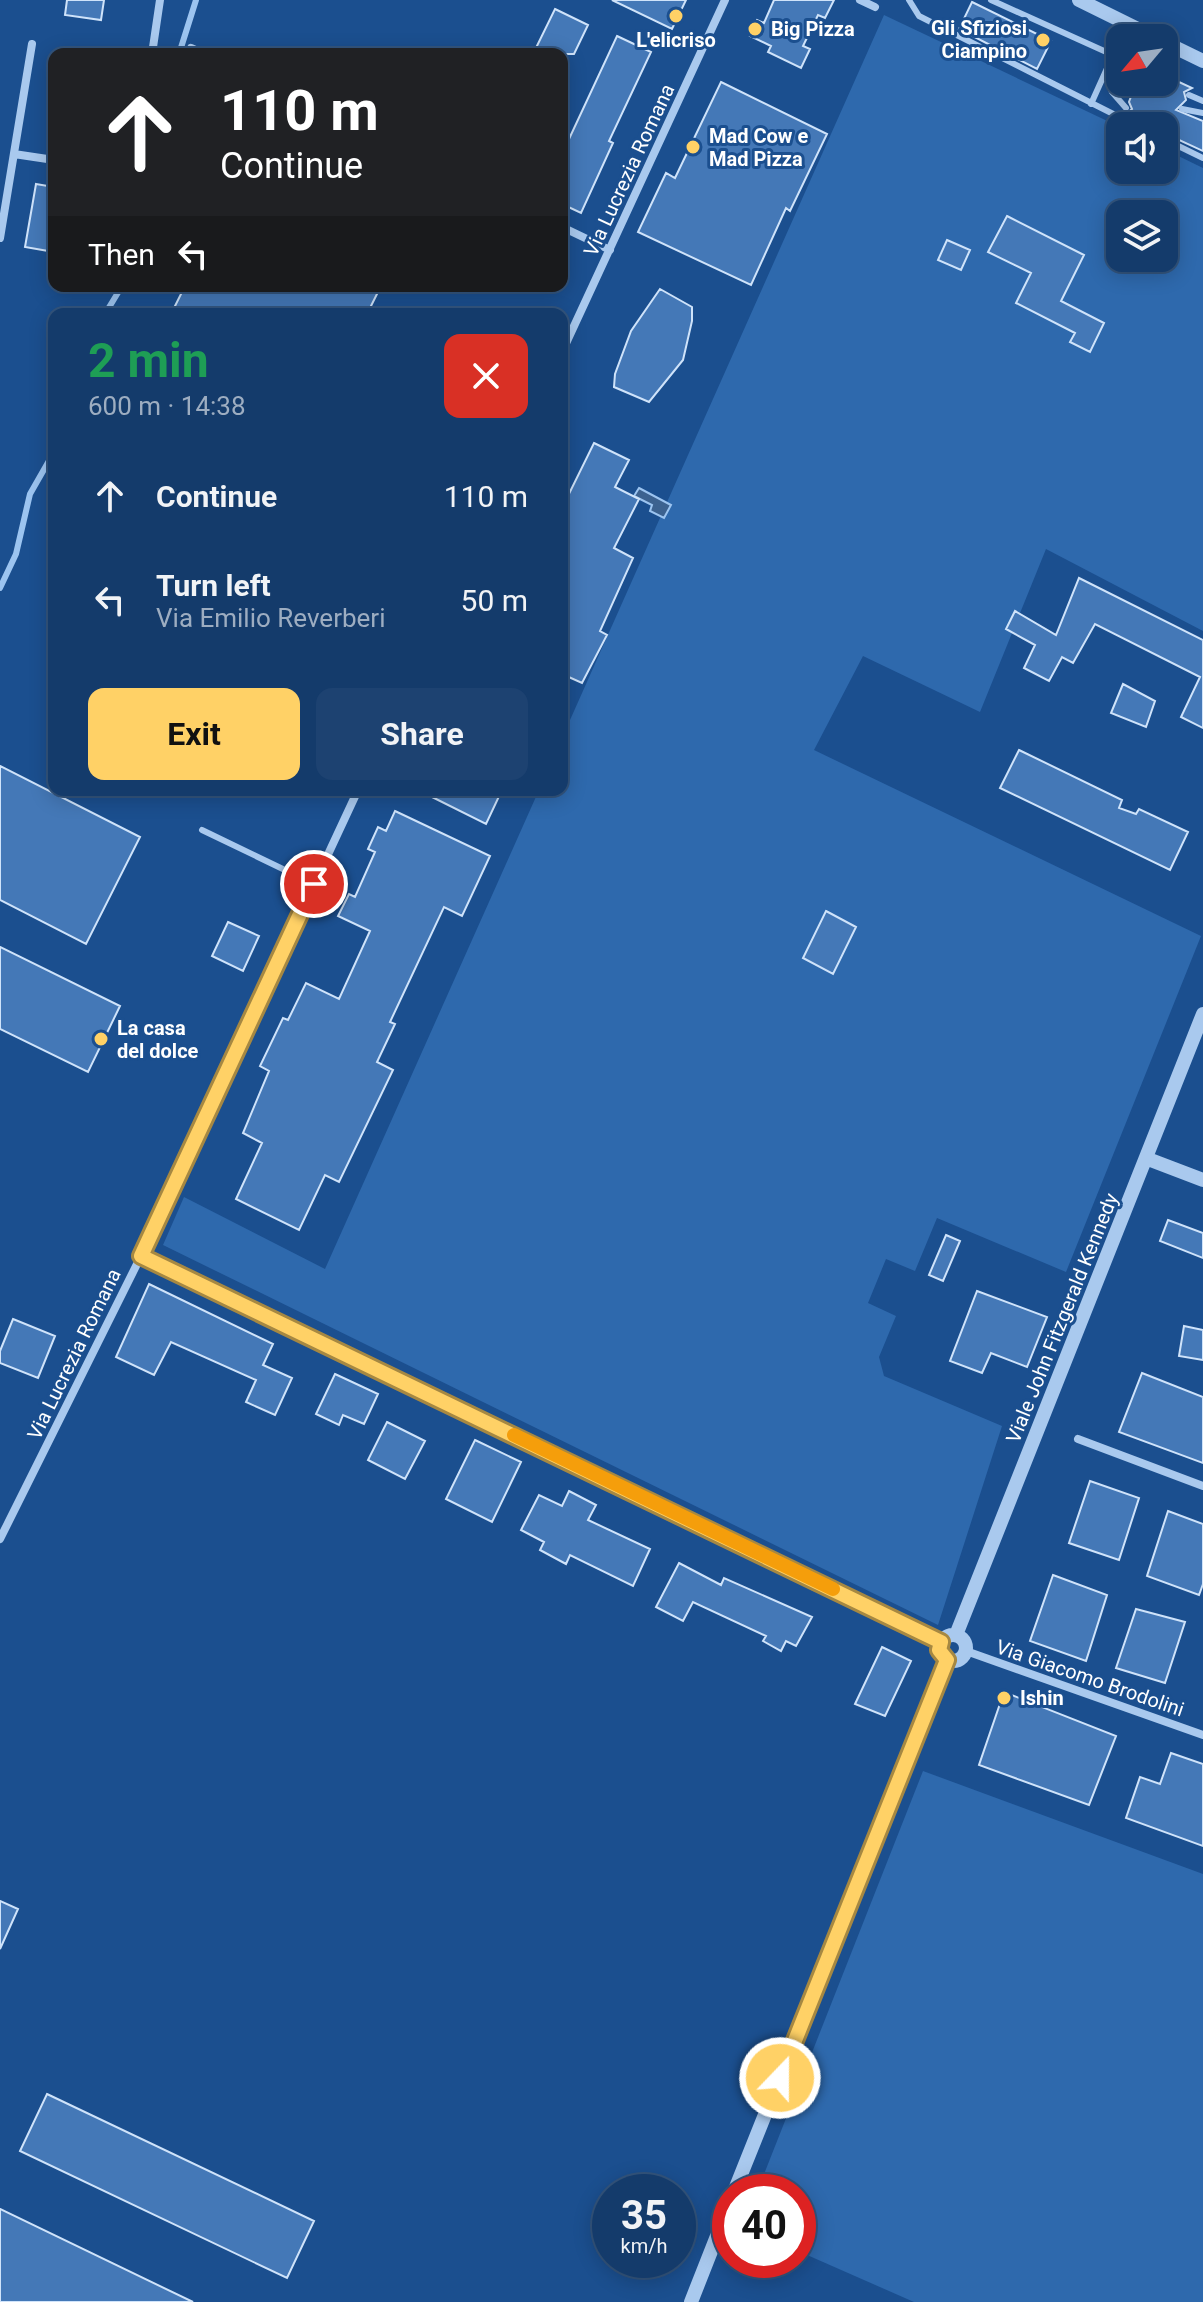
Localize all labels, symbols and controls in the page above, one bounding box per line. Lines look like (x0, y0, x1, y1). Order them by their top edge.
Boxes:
marker: L'elicriso (667, 7, 685, 25)
place label: Gli Sfiziosi Ciampino (931, 16, 1027, 63)
place label: Big Pizza (771, 17, 855, 41)
marker: Big Pizza (746, 20, 764, 38)
north arrow (1106, 24, 1178, 96)
map controls (1106, 24, 1178, 272)
place label: L'elicriso (636, 28, 716, 52)
marker: Gli Sfiziosi Ciampino (1034, 31, 1052, 49)
text: 110 m (220, 78, 379, 144)
icon: ahead (88, 80, 192, 184)
street label: Via Lucrezia Romana (579, 80, 679, 260)
button: sound (1106, 112, 1178, 184)
place label: Mad Cow e Mad Pizza (709, 124, 808, 171)
marker: Mad Cow e Mad Pizza (684, 138, 702, 156)
text: Continue (220, 145, 363, 187)
button: layers (1106, 200, 1178, 272)
icon: left (171, 232, 215, 276)
text: Then (88, 237, 155, 272)
text: 2 min (88, 332, 209, 389)
button: close (444, 334, 528, 418)
text: 600 m · 14:38 (88, 391, 246, 421)
icon: ahead (88, 474, 132, 518)
text: Continue (156, 479, 277, 514)
text: 110 m (444, 479, 528, 514)
text: Turn left (156, 568, 271, 603)
icon: left (88, 578, 132, 622)
text: 50 m (461, 583, 528, 618)
text: Via Emilio Reverberi (156, 603, 385, 633)
button: Exit (88, 688, 300, 780)
button: Share (316, 688, 528, 780)
pin (280, 850, 348, 918)
icon: arrive (292, 862, 336, 906)
place label: La casa del dolce (117, 1016, 199, 1063)
marker: La casa del dolce (92, 1030, 110, 1048)
street label: Viale John Fitzgerald Kennedy (1001, 1189, 1123, 1446)
street label: Via Lucrezia Romana (22, 1265, 126, 1443)
street label: Via Giacomo Brodolini (993, 1635, 1187, 1721)
place label: Ishin (1020, 1686, 1064, 1710)
marker: Ishin (995, 1689, 1013, 1707)
position arrow (738, 2036, 822, 2120)
speed limit sign: 40 (712, 2174, 816, 2278)
text: 35 (621, 2192, 667, 2239)
text: km/h (621, 2234, 667, 2258)

